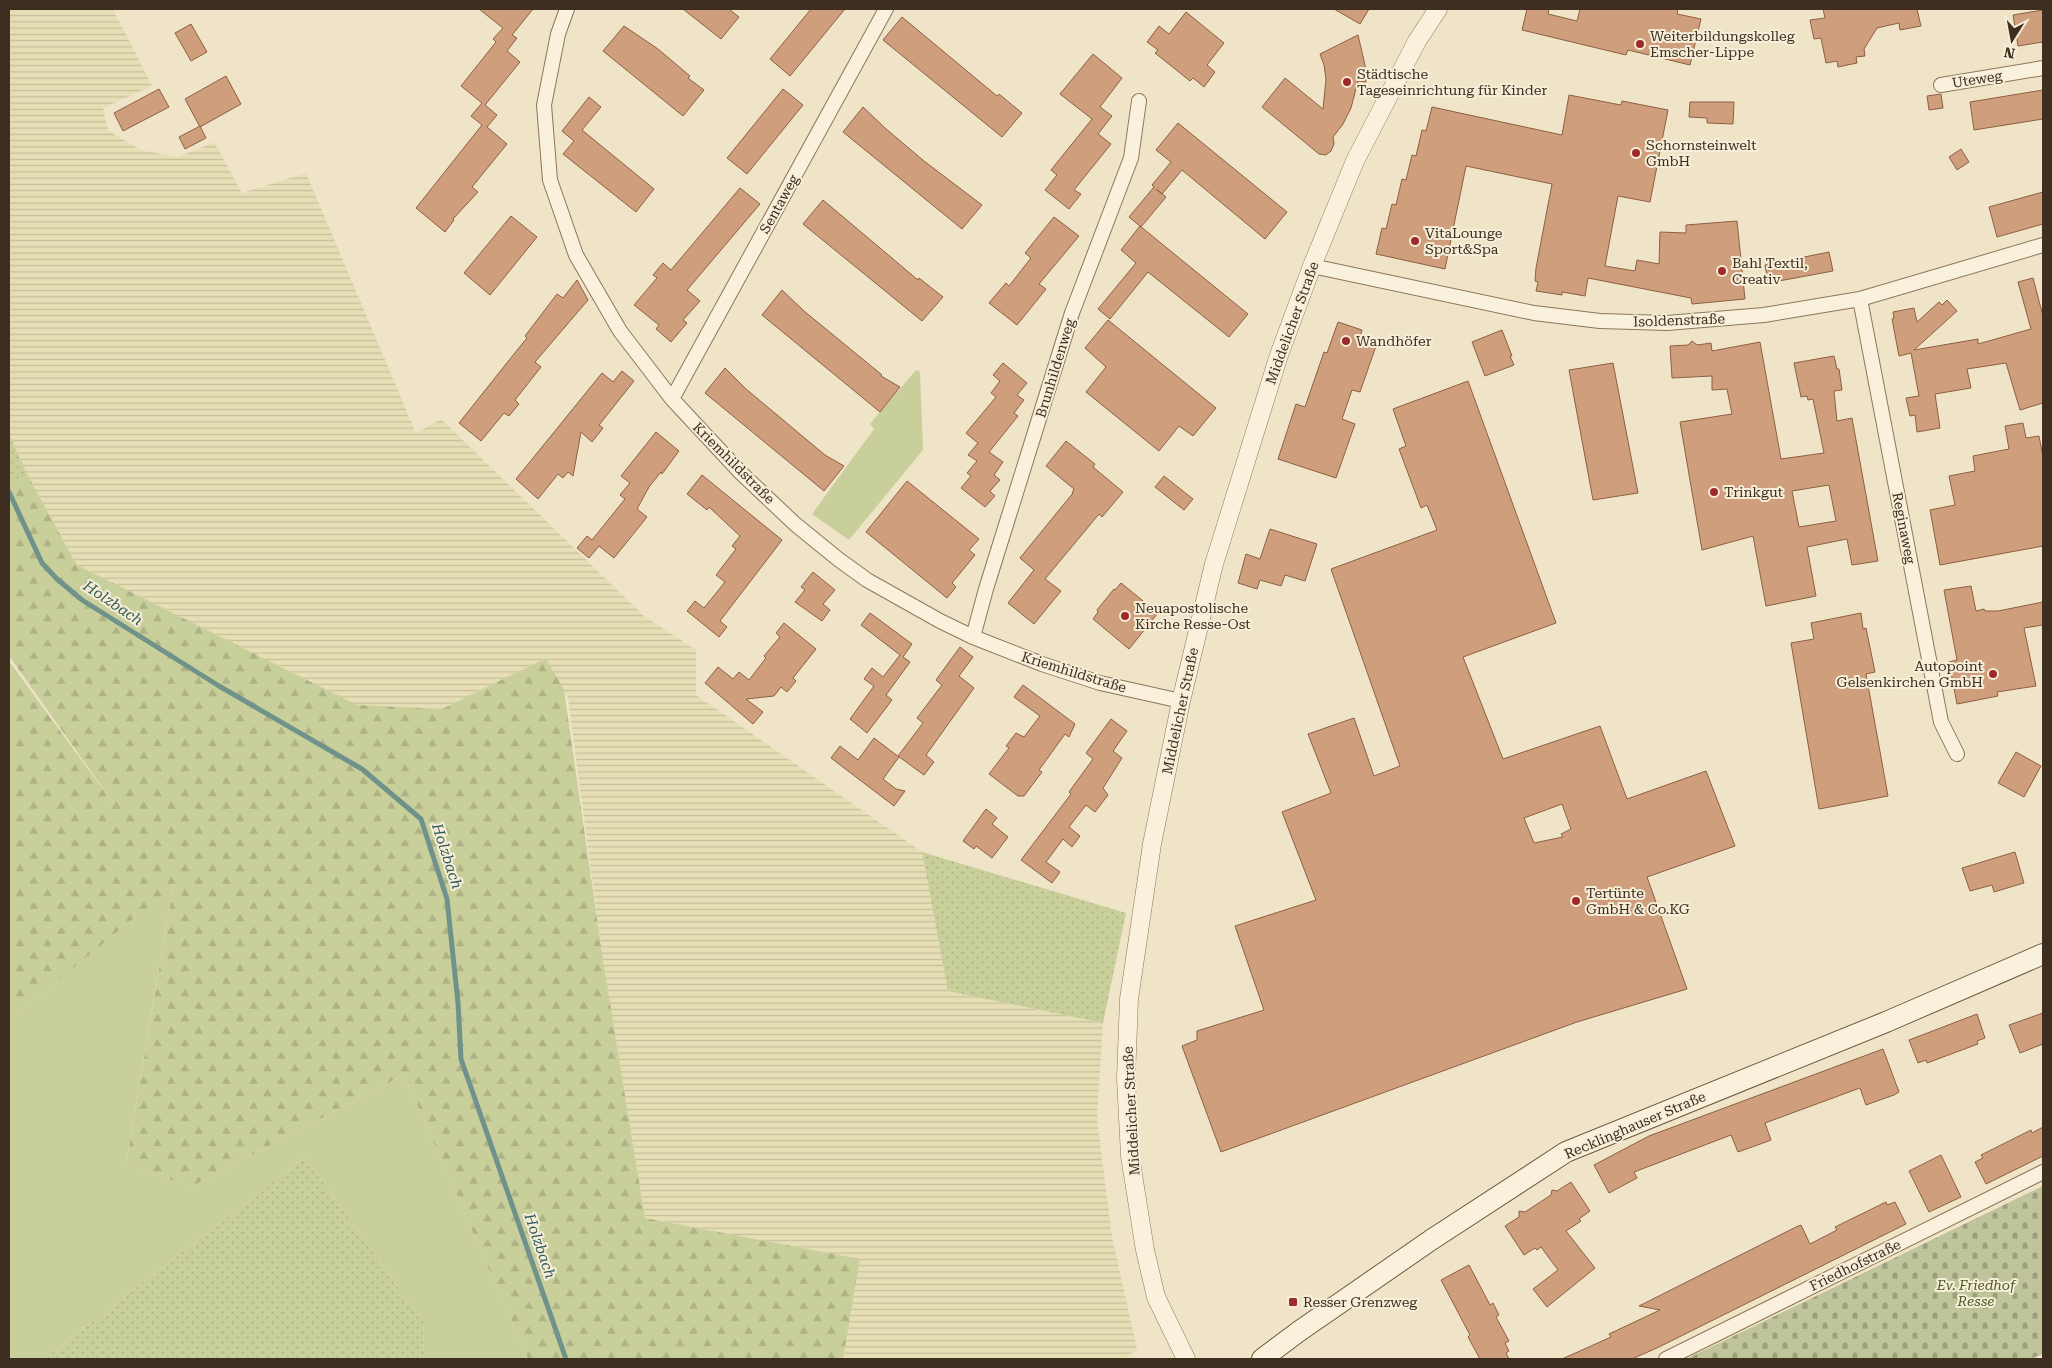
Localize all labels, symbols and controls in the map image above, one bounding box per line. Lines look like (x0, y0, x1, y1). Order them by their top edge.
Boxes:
north arrow (1987, 15, 2037, 65)
place label: Weiterbildungskolleg Emscher-Lippe (1650, 28, 1795, 60)
marker: Weiterbildungskolleg Emscher-Lippe (1634, 38, 1646, 50)
text: N (2002, 44, 2016, 62)
place label: Städtische Tageseinrichtung für Kinder (1357, 66, 1548, 98)
street label: Uteweg (1951, 67, 2003, 91)
marker: Städtische Tageseinrichtung für Kinder (1341, 76, 1353, 88)
place label: Schornsteinwelt GmbH (1646, 137, 1756, 169)
marker: Schornsteinwelt GmbH (1630, 147, 1642, 159)
street label: Sentaweg (756, 172, 802, 236)
place label: VitaLounge Sport&Spa (1425, 225, 1503, 257)
marker: VitaLounge Sport&Spa (1409, 235, 1421, 247)
place label: Bahl Textil, Creativ (1732, 255, 1808, 287)
street label: Middelicher Straße (1262, 259, 1322, 387)
marker: Bahl Textil, Creativ (1716, 265, 1728, 277)
street label: Isoldenstraße (1633, 310, 1726, 330)
street label: Brunhildenweg (1032, 316, 1078, 420)
place label: Wandhöfer (1356, 333, 1432, 349)
marker: Wandhöfer (1340, 335, 1352, 347)
street label: Kriemhildstraße (690, 419, 778, 507)
place label: Trinkgut (1724, 484, 1783, 500)
marker: Trinkgut (1708, 486, 1720, 498)
street label: Reginaweg (1889, 491, 1919, 565)
water label: Holzbach (79, 576, 146, 629)
place label: Neuapostolische Kirche Resse-Ost (1135, 600, 1251, 632)
marker: Neuapostolische Kirche Resse-Ost (1119, 610, 1131, 622)
street label: Middelicher Straße (1159, 646, 1201, 776)
street label: Kriemhildstraße (1020, 648, 1129, 696)
place label: Autopoint Gelsenkirchen GmbH (1837, 658, 1983, 690)
marker: Autopoint Gelsenkirchen GmbH (1987, 668, 1999, 680)
water label: Holzbach (428, 820, 466, 891)
place label: Tertünte GmbH & Co.KG (1586, 885, 1690, 917)
marker: Tertünte GmbH & Co.KG (1570, 895, 1582, 907)
street label: Middelicher Straße (1120, 1046, 1142, 1176)
street label: Recklinghauser Straße (1562, 1088, 1708, 1162)
water label: Holzbach (520, 1210, 560, 1281)
street label: Friedhofstraße (1807, 1236, 1904, 1294)
park label: Ev. Friedhof Resse (1936, 1277, 2017, 1309)
place label: Resser Grenzweg (1303, 1294, 1417, 1310)
marker: Resser Grenzweg (1287, 1296, 1299, 1308)

